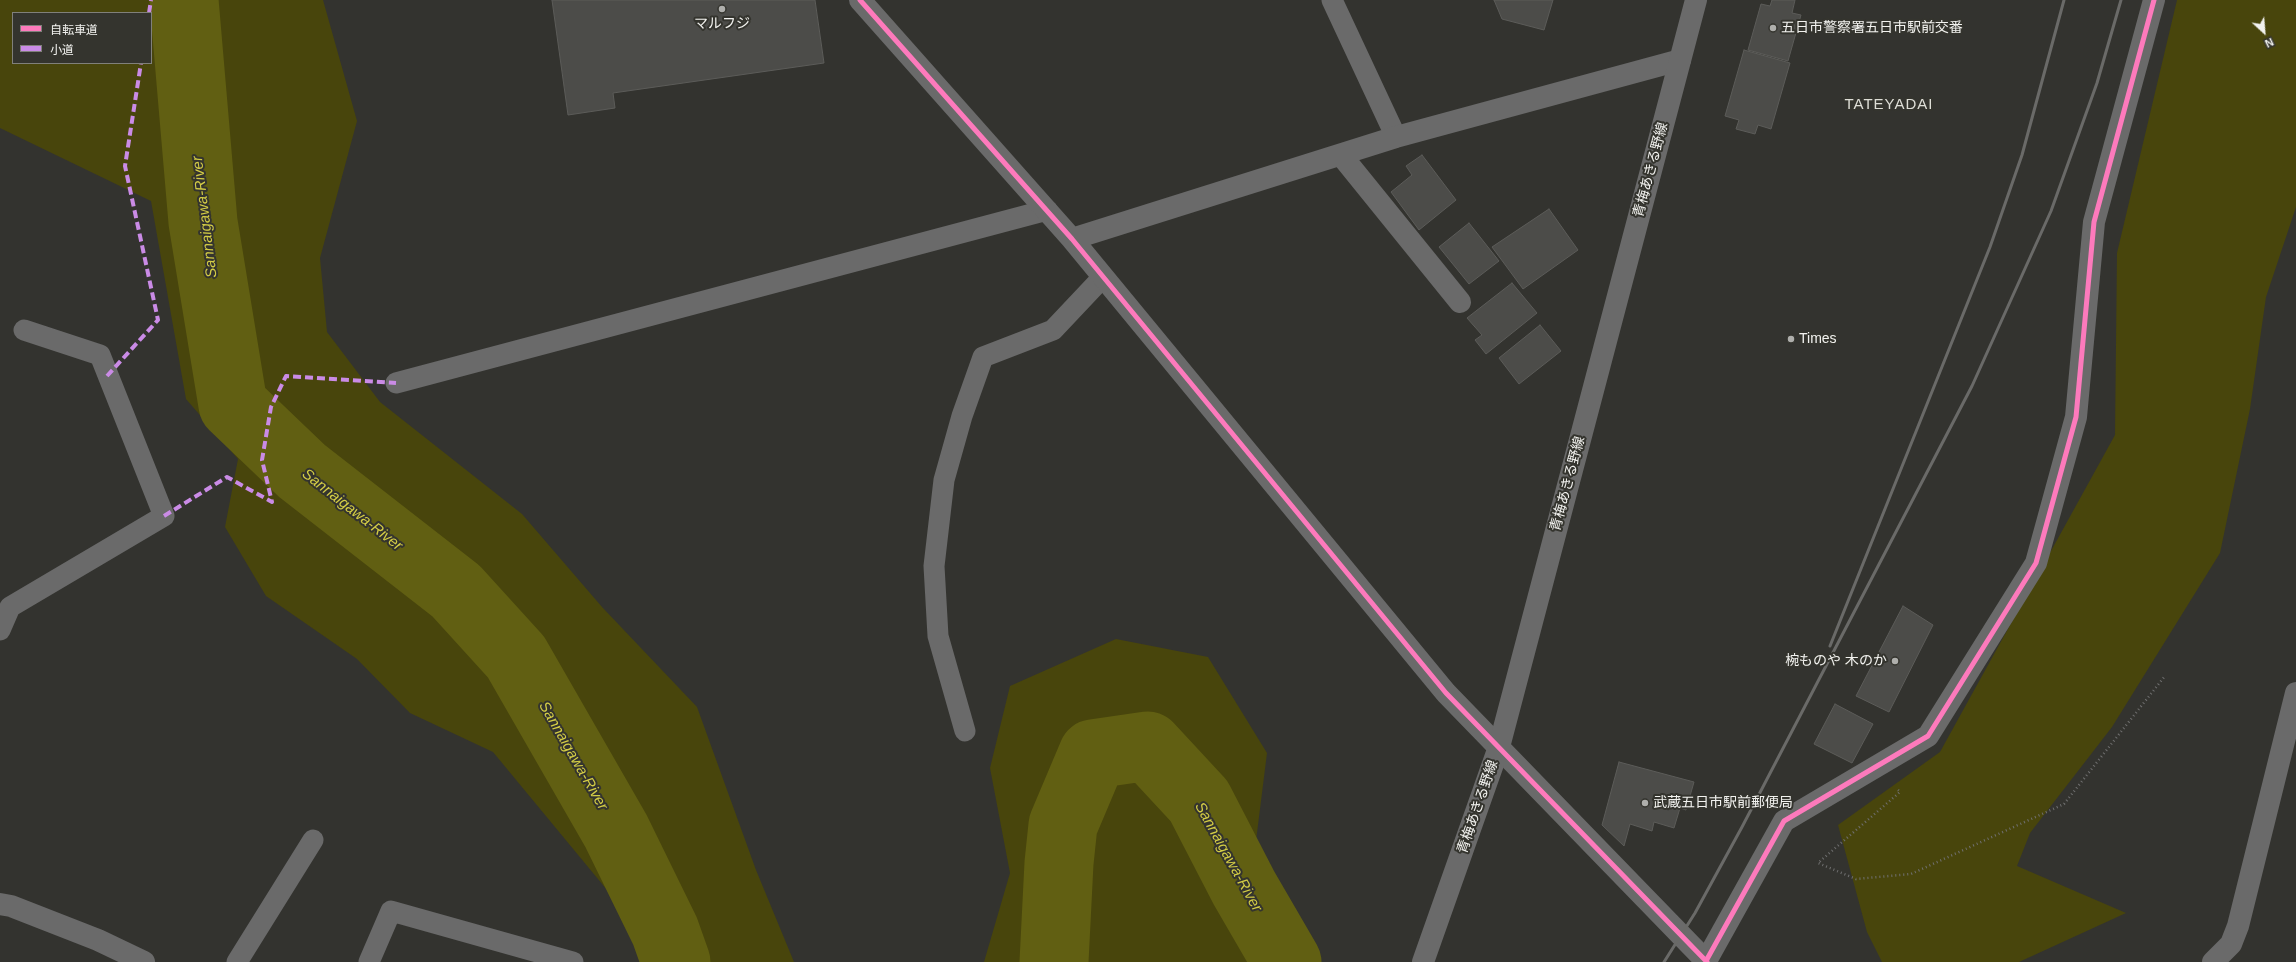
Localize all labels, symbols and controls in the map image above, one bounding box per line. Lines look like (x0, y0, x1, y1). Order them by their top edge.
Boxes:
marker: マルフジ (717, 4, 727, 14)
legend (12, 12, 152, 64)
north arrow (2244, 12, 2284, 52)
place label: マルフジ (694, 16, 750, 32)
place label: 五日市警察署五日市駅前交番 (1781, 20, 1963, 36)
text: 自転車道 (50, 23, 98, 37)
marker: 五日市警察署五日市駅前交番 (1768, 23, 1778, 33)
text: N (2263, 36, 2275, 50)
text: 小道 (50, 43, 74, 57)
district label: TATEYADAI (1844, 96, 1934, 114)
street label: 青梅あきる野線 (1630, 120, 1672, 220)
water label: Sannaigawa-River (189, 155, 221, 279)
place label: Times (1799, 331, 1837, 347)
marker: Times (1786, 334, 1796, 344)
street label: 青梅あきる野線 (1547, 434, 1589, 534)
water label: Sannaigawa-River (298, 465, 406, 555)
place label: 椀ものや 木のか (1785, 653, 1887, 669)
marker: 椀ものや 木のか (1890, 656, 1900, 666)
water label: Sannaigawa-River (535, 698, 611, 814)
street label: 青梅あきる野線 (1454, 758, 1502, 856)
place label: 武蔵五日市駅前郵便局 (1653, 795, 1793, 811)
marker: 武蔵五日市駅前郵便局 (1640, 798, 1650, 808)
water label: Sannaigawa-River (1190, 799, 1266, 915)

